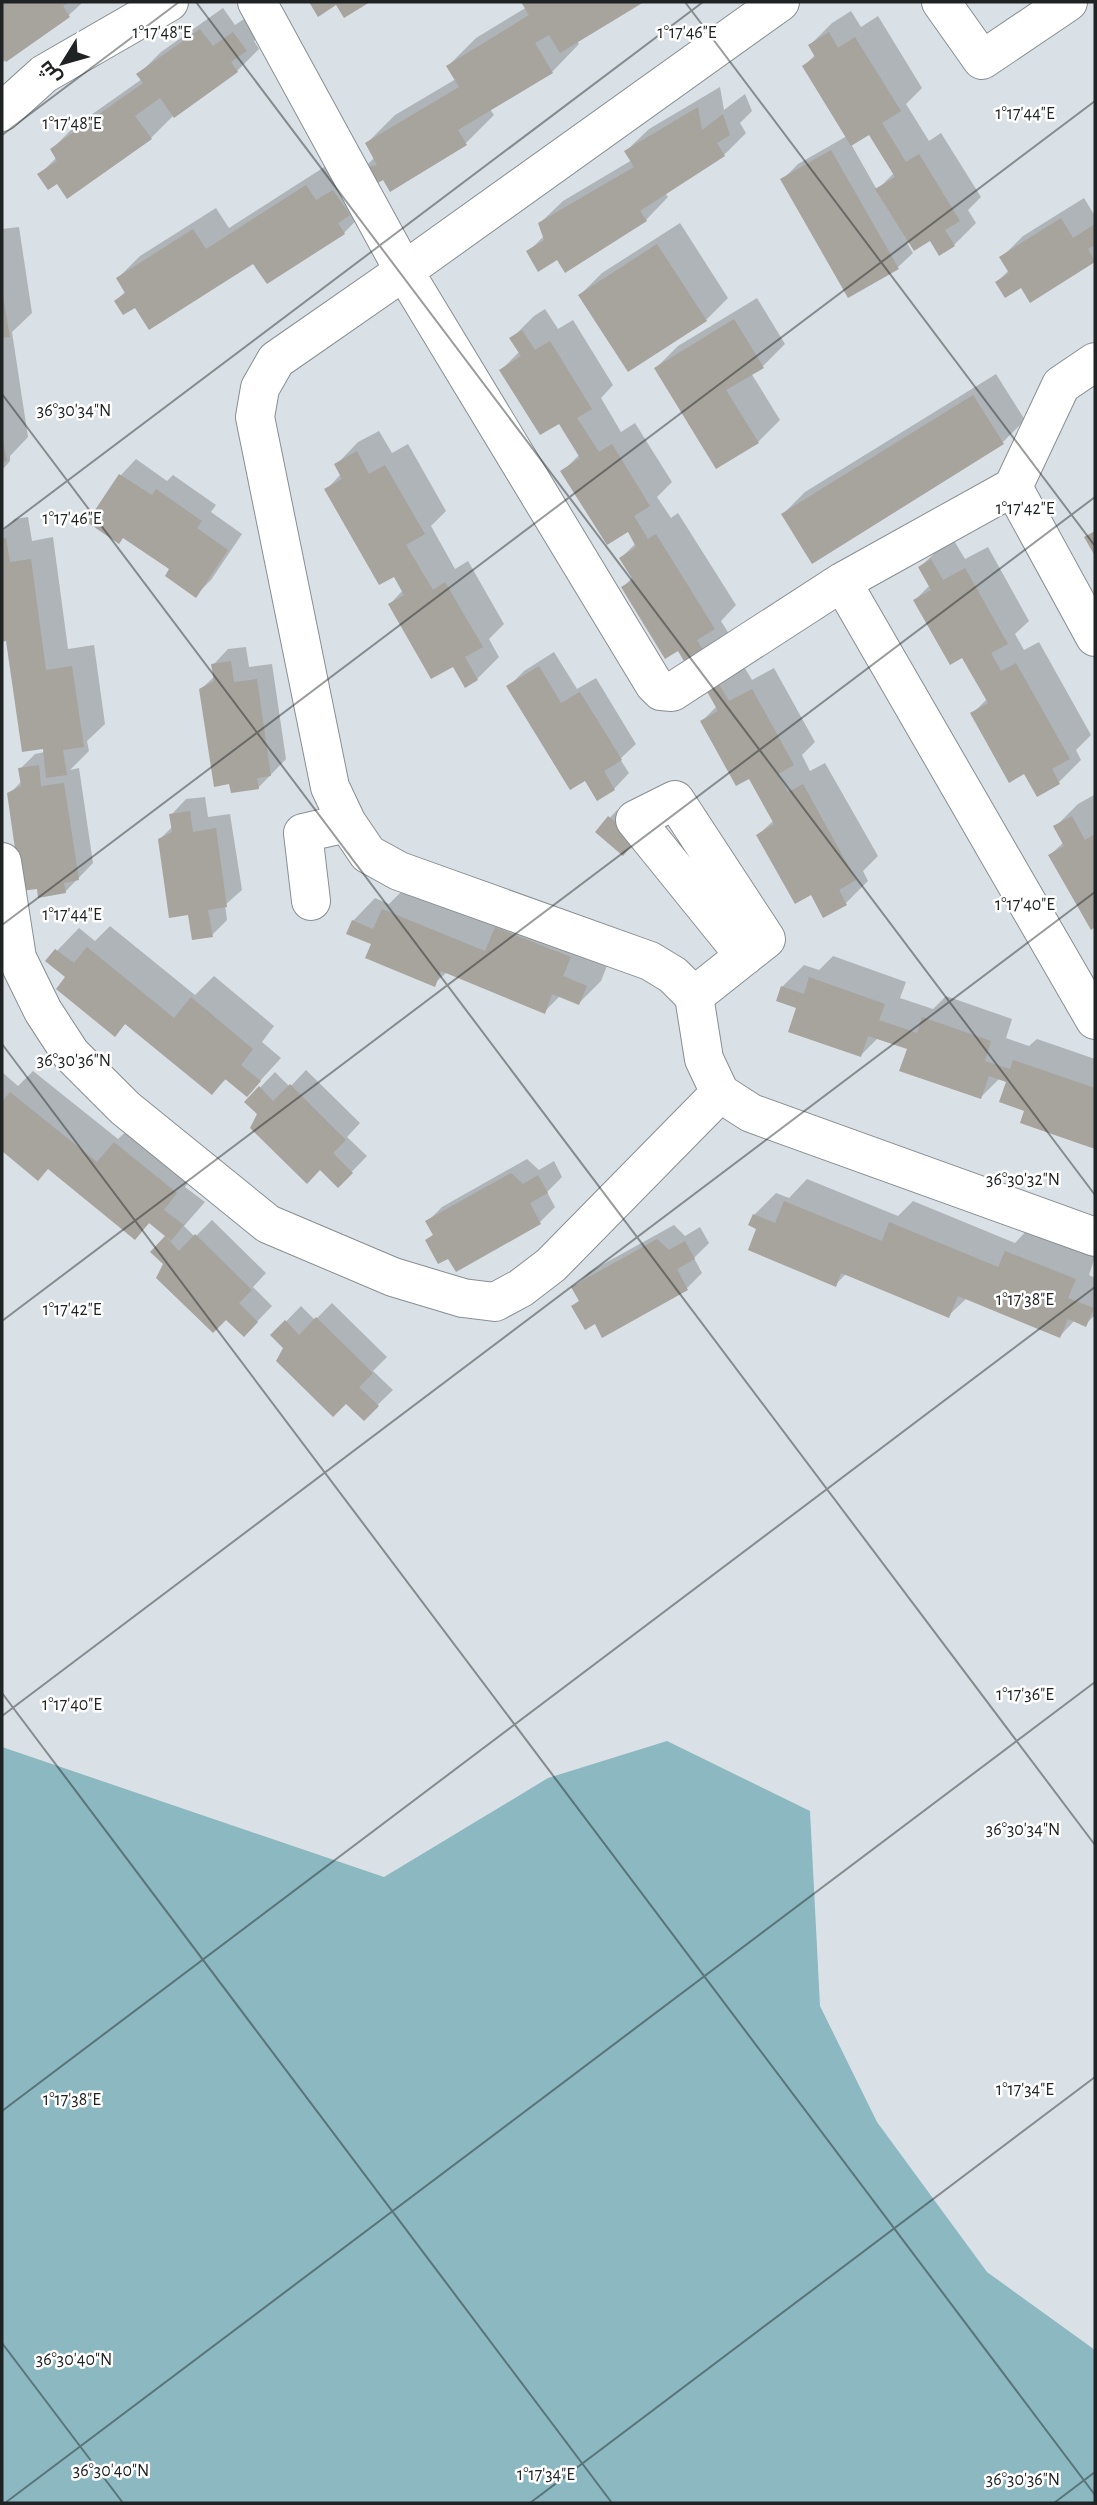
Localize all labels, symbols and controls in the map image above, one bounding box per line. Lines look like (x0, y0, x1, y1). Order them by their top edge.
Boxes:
text: 1°17'48"E (132, 24, 192, 42)
text: 1°17'46"E (658, 24, 717, 42)
north arrow (28, 28, 98, 98)
text: ش (35, 56, 66, 88)
text: 1°17'44"E (995, 105, 1055, 123)
text: 1°17'48"E (42, 115, 102, 133)
text: 36°30'34"N (37, 402, 111, 420)
text: 1°17'42"E (996, 500, 1055, 518)
text: 1°17'46"E (43, 510, 102, 528)
text: 1°17'40"E (995, 896, 1055, 914)
text: 1°17'44"E (42, 906, 102, 924)
text: 36°30'36"N (37, 1052, 111, 1070)
text: 36°30'32"N (986, 1171, 1060, 1189)
text: 1°17'38"E (996, 1291, 1054, 1309)
text: 1°17'42"E (43, 1301, 102, 1319)
text: 1°17'36"E (996, 1686, 1054, 1704)
text: 1°17'40"E (42, 1696, 102, 1714)
text: 36°30'34"N (986, 1821, 1060, 1839)
text: 1°17'34"E (996, 2081, 1054, 2099)
text: 1°17'38"E (43, 2091, 101, 2109)
text: 36°30'40"N (36, 2351, 112, 2369)
text: 36°30'40"N (73, 2462, 149, 2480)
text: 1°17'34"E (517, 2466, 575, 2484)
text: 36°30'36"N (986, 2471, 1060, 2489)

